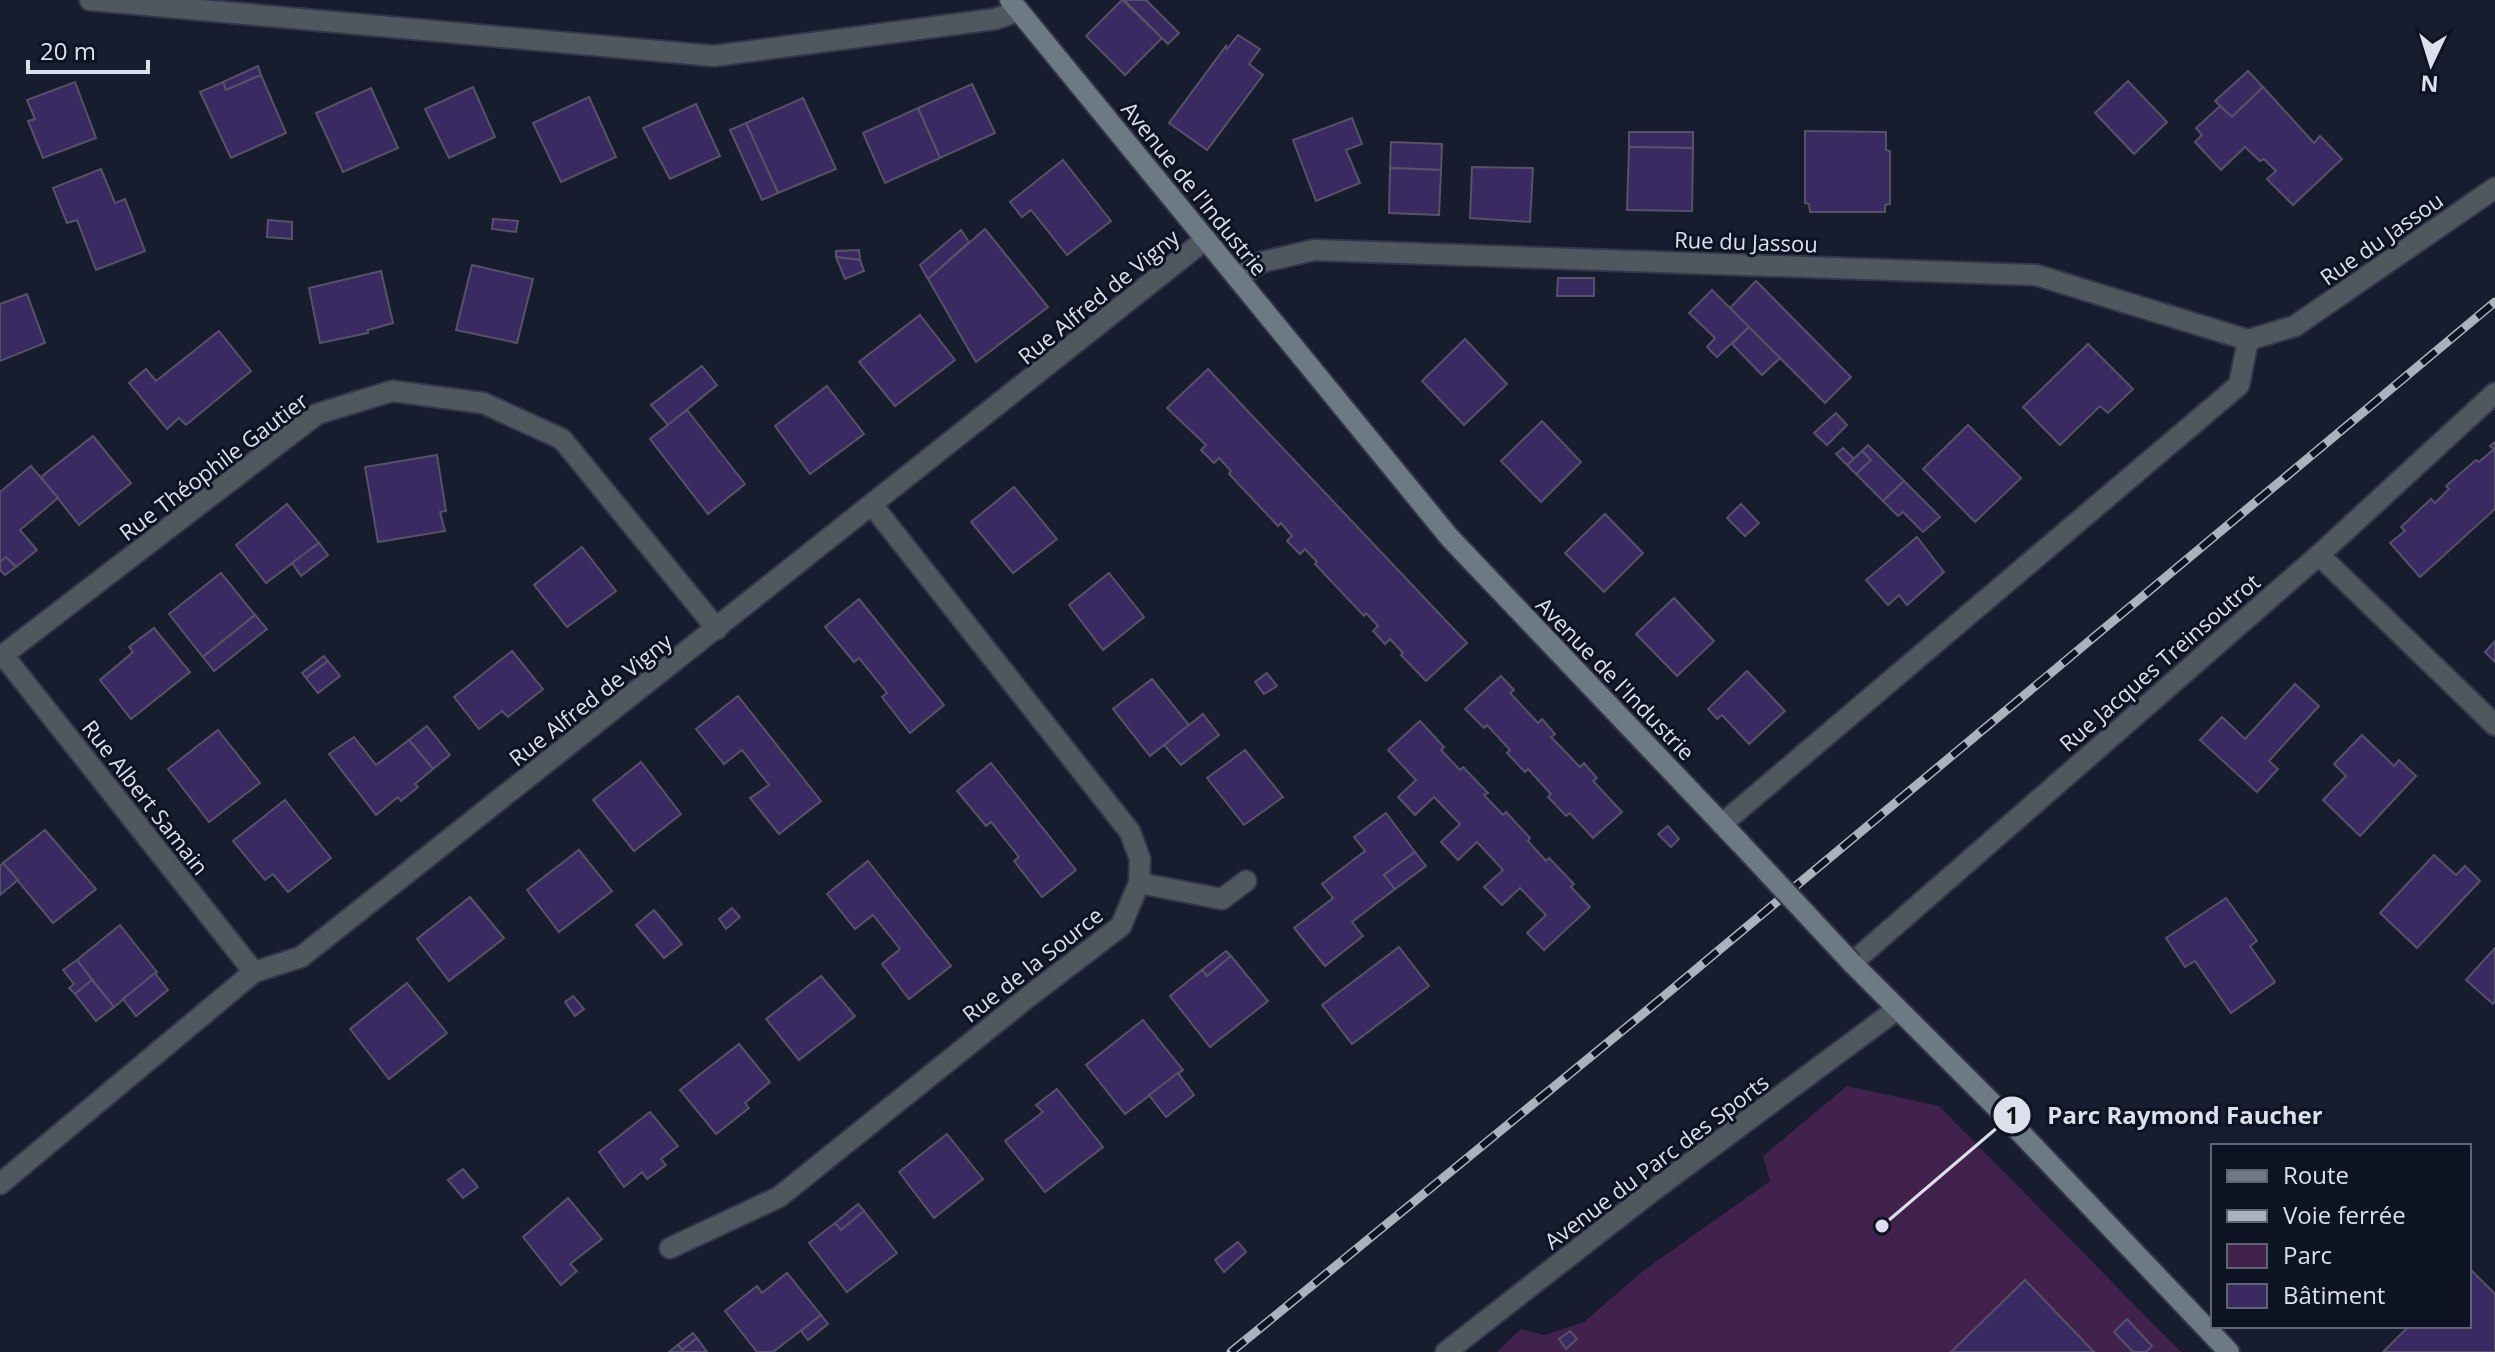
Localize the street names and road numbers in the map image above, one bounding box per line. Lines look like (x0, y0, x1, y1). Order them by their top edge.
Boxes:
street label: Avenue de l'Industrie (1115, 95, 1275, 281)
street label: Rue du Jassou (2314, 185, 2448, 291)
street label: Rue Alfred de Vigny (1011, 221, 1186, 370)
street label: Rue du Jassou (1674, 224, 1818, 258)
street label: Rue Théophile Gautier (113, 385, 313, 547)
street label: Rue Jacques Treinsoutrot (2052, 566, 2266, 758)
street label: Avenue de l'Industrie (1530, 590, 1702, 766)
street label: Rue Alfred de Vigny (502, 625, 678, 772)
street label: Rue Albert Samain (76, 713, 216, 881)
street label: Rue de la Source (955, 900, 1109, 1028)
street label: Avenue du Parc des Sports (1538, 1067, 1774, 1255)

